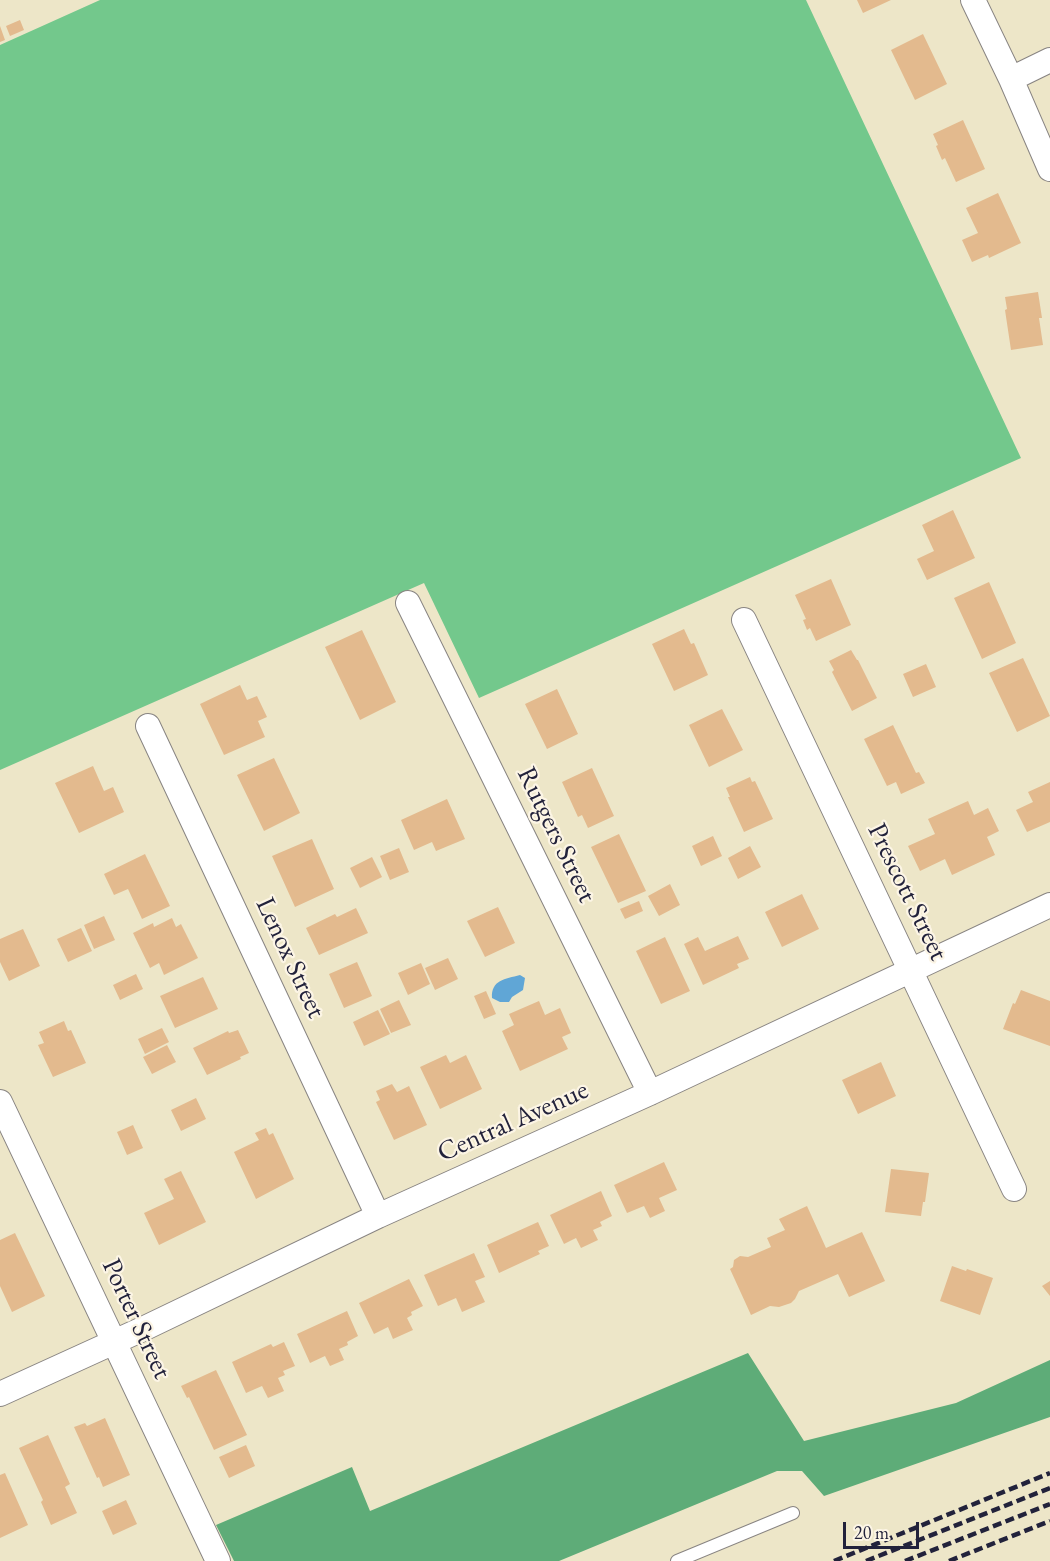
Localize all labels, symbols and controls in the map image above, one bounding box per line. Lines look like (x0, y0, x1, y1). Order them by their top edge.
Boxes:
street label: Rutgers Street (509, 762, 603, 908)
street label: Prescott Street (860, 818, 954, 966)
street label: Lenox Street (248, 893, 332, 1023)
street label: Central Avenue (433, 1074, 593, 1170)
street label: Porter Street (94, 1254, 178, 1384)
scale bar (846, 1510, 922, 1548)
text: 20 m (854, 1521, 889, 1544)

